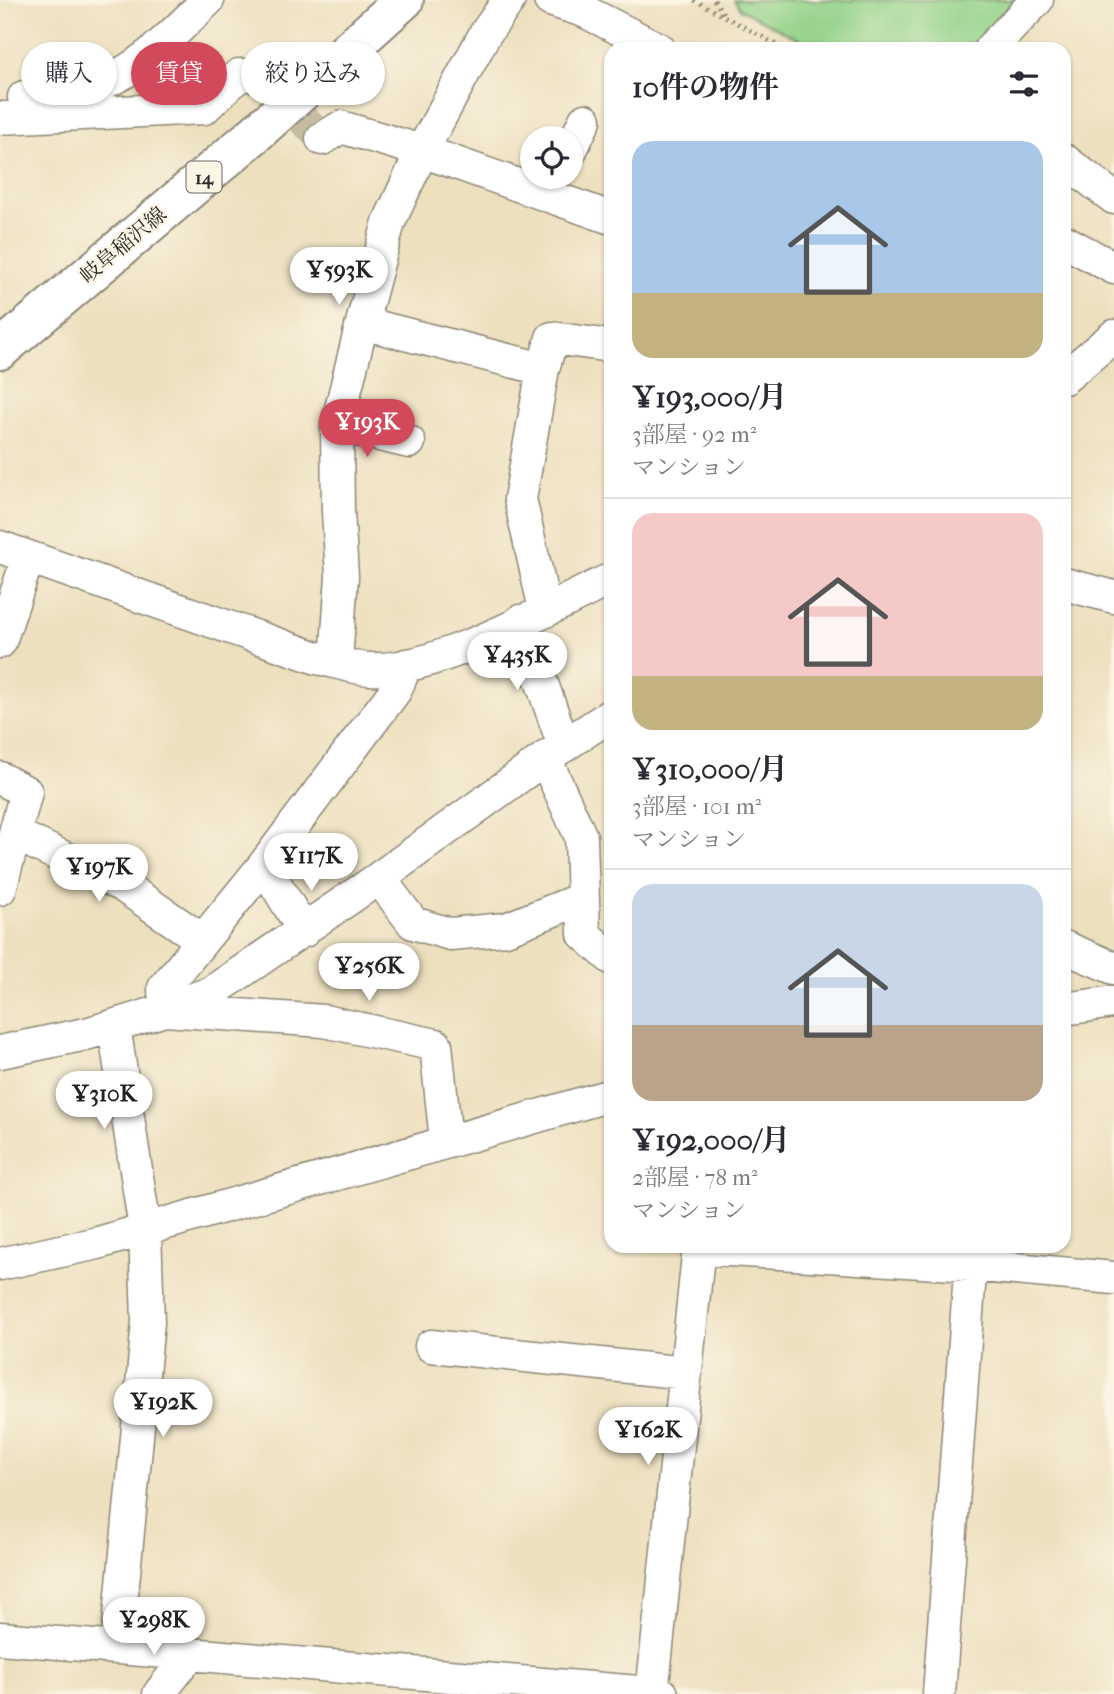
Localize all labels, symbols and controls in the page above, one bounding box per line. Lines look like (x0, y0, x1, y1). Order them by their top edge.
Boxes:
chip: 購入 (21, 42, 117, 105)
chip: 賃貸 (131, 42, 227, 105)
chip: 絞り込み (241, 42, 385, 105)
icon: filters (1005, 65, 1043, 103)
text: 10件の物件 (632, 70, 779, 105)
map controls (520, 126, 583, 189)
button: locate (520, 126, 583, 189)
road number: 14 (186, 162, 222, 192)
icon: home (775, 187, 901, 313)
street label: 岐阜稲沢線 (75, 202, 171, 288)
pin: ¥593K (290, 247, 388, 307)
text: ¥593K (306, 256, 372, 283)
text: ¥193,000/月 (632, 380, 787, 415)
pin: ¥193K (318, 400, 416, 459)
text: ¥193K (335, 408, 399, 435)
text: 3部屋 · 92 m² (632, 421, 756, 448)
text: マンション (632, 454, 746, 481)
icon: home (775, 559, 901, 685)
pin: ¥435K (468, 632, 566, 692)
text: ¥435K (483, 641, 551, 668)
text: ¥310,000/月 (632, 752, 788, 787)
text: 3部屋 · 101 m² (632, 793, 761, 820)
text: マンション (632, 826, 746, 853)
pin: ¥117K (262, 834, 360, 893)
text: ¥117K (280, 842, 342, 869)
pin: ¥197K (50, 844, 148, 904)
text: ¥197K (66, 853, 132, 880)
icon: home (775, 930, 901, 1056)
pin: ¥256K (320, 944, 418, 1003)
text: ¥256K (335, 952, 403, 979)
pin: ¥310K (55, 1072, 153, 1131)
text: ¥310K (72, 1080, 136, 1107)
text: ¥192,000/月 (632, 1123, 790, 1158)
text: 2部屋 · 78 m² (632, 1164, 758, 1191)
text: マンション (632, 1197, 746, 1224)
pin: ¥192K (114, 1380, 212, 1439)
text: ¥192K (130, 1388, 196, 1415)
pin: ¥162K (599, 1408, 697, 1467)
text: ¥162K (615, 1416, 682, 1443)
pin: ¥298K (105, 1598, 203, 1657)
text: ¥298K (119, 1606, 189, 1633)

